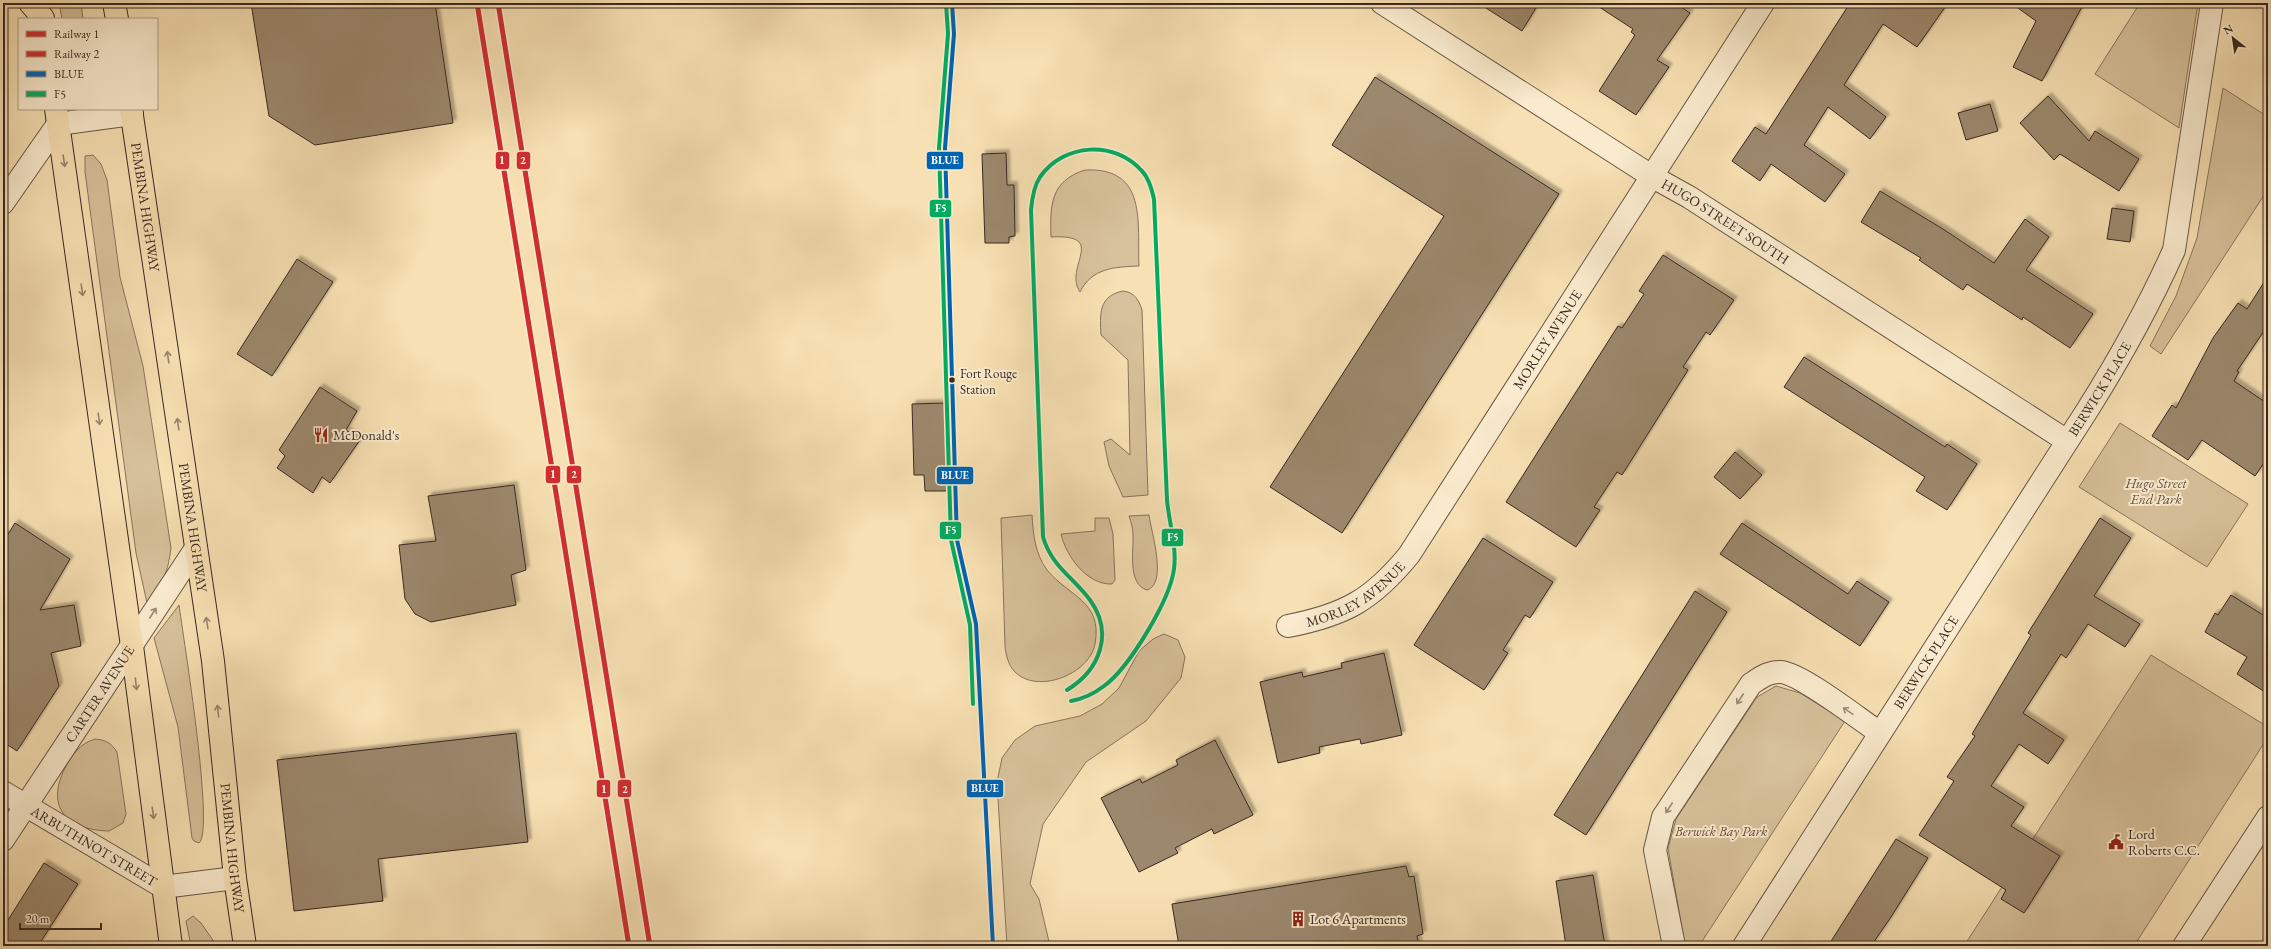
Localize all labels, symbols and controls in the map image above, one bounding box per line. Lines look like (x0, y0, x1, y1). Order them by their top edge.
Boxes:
legend (18, 18, 158, 110)
north arrow (2213, 18, 2253, 58)
text: N (2221, 21, 2235, 38)
text: Railway 1 (54, 26, 100, 42)
text: Railway 2 (54, 46, 100, 62)
text: BLUE (54, 66, 84, 82)
text: F5 (54, 86, 66, 102)
street label: PEMBINA HIGHWAY (127, 141, 164, 274)
line badge: 1 (495, 151, 510, 170)
line badge: 2 (516, 151, 531, 170)
line badge: BLUE (926, 151, 964, 170)
text: 1 (499, 153, 505, 167)
text: 2 (520, 153, 526, 167)
text: BLUE (931, 153, 960, 167)
one-way arrow (60, 155, 68, 168)
street label: HUGO STREET SOUTH (1658, 175, 1793, 268)
line badge: F5 (929, 199, 952, 218)
text: F5 (935, 201, 947, 215)
one-way arrow (78, 283, 86, 296)
street label: MORLEY AVENUE (1509, 286, 1586, 393)
street label: BERWICK PLACE (2064, 338, 2135, 440)
one-way arrow (164, 351, 172, 364)
place label: Fort Rouge Station (960, 365, 1017, 398)
marker: Fort Rouge Station (947, 375, 957, 385)
one-way arrow (95, 412, 103, 425)
one-way arrow (174, 417, 182, 430)
restaurant icon: McDonald's (312, 426, 330, 444)
place label: McDonald's (333, 426, 400, 444)
street label: PEMBINA HIGHWAY (175, 462, 212, 594)
line badge: 1 (545, 465, 561, 484)
line badge: 2 (566, 465, 582, 484)
line badge: BLUE (936, 466, 974, 485)
text: 1 (550, 467, 556, 481)
text: 2 (571, 467, 577, 481)
text: BLUE (941, 468, 970, 482)
park label: Hugo Street End Park (2124, 474, 2187, 508)
line badge: F5 (939, 521, 962, 540)
text: F5 (945, 523, 957, 537)
line badge: F5 (1161, 528, 1184, 547)
text: F5 (1167, 530, 1179, 544)
street label: MORLEY AVENUE (1304, 557, 1409, 631)
one-way arrow (149, 608, 157, 619)
street label: BERWICK PLACE (1889, 612, 1962, 712)
one-way arrow (203, 617, 211, 630)
street label: CARTER AVENUE (61, 642, 138, 746)
one-way arrow (132, 677, 139, 690)
one-way arrow (1736, 693, 1744, 705)
one-way arrow (215, 705, 222, 718)
one-way arrow (1843, 707, 1854, 715)
line badge: 1 (596, 779, 611, 798)
line badge: 2 (617, 779, 632, 798)
line badge: BLUE (966, 779, 1004, 798)
text: BLUE (971, 781, 1000, 795)
street label: PEMBINA HIGHWAY (216, 782, 249, 915)
text: 1 (601, 782, 607, 796)
text: 2 (622, 782, 628, 796)
street label: ARBUTHNOT STREET (27, 801, 161, 891)
one-way arrow (1665, 802, 1673, 813)
one-way arrow (149, 806, 157, 819)
park label: Berwick Bay Park (1674, 822, 1768, 840)
place label: Lord Roberts C.C. (2128, 825, 2200, 859)
public building icon: Lord Roberts C.C. (2107, 833, 2125, 851)
scale bar (20, 905, 101, 931)
building icon: Lot 6 Apartments (1289, 910, 1307, 928)
place label: Lot 6 Apartments (1310, 910, 1406, 928)
text: 20 m (26, 911, 50, 927)

